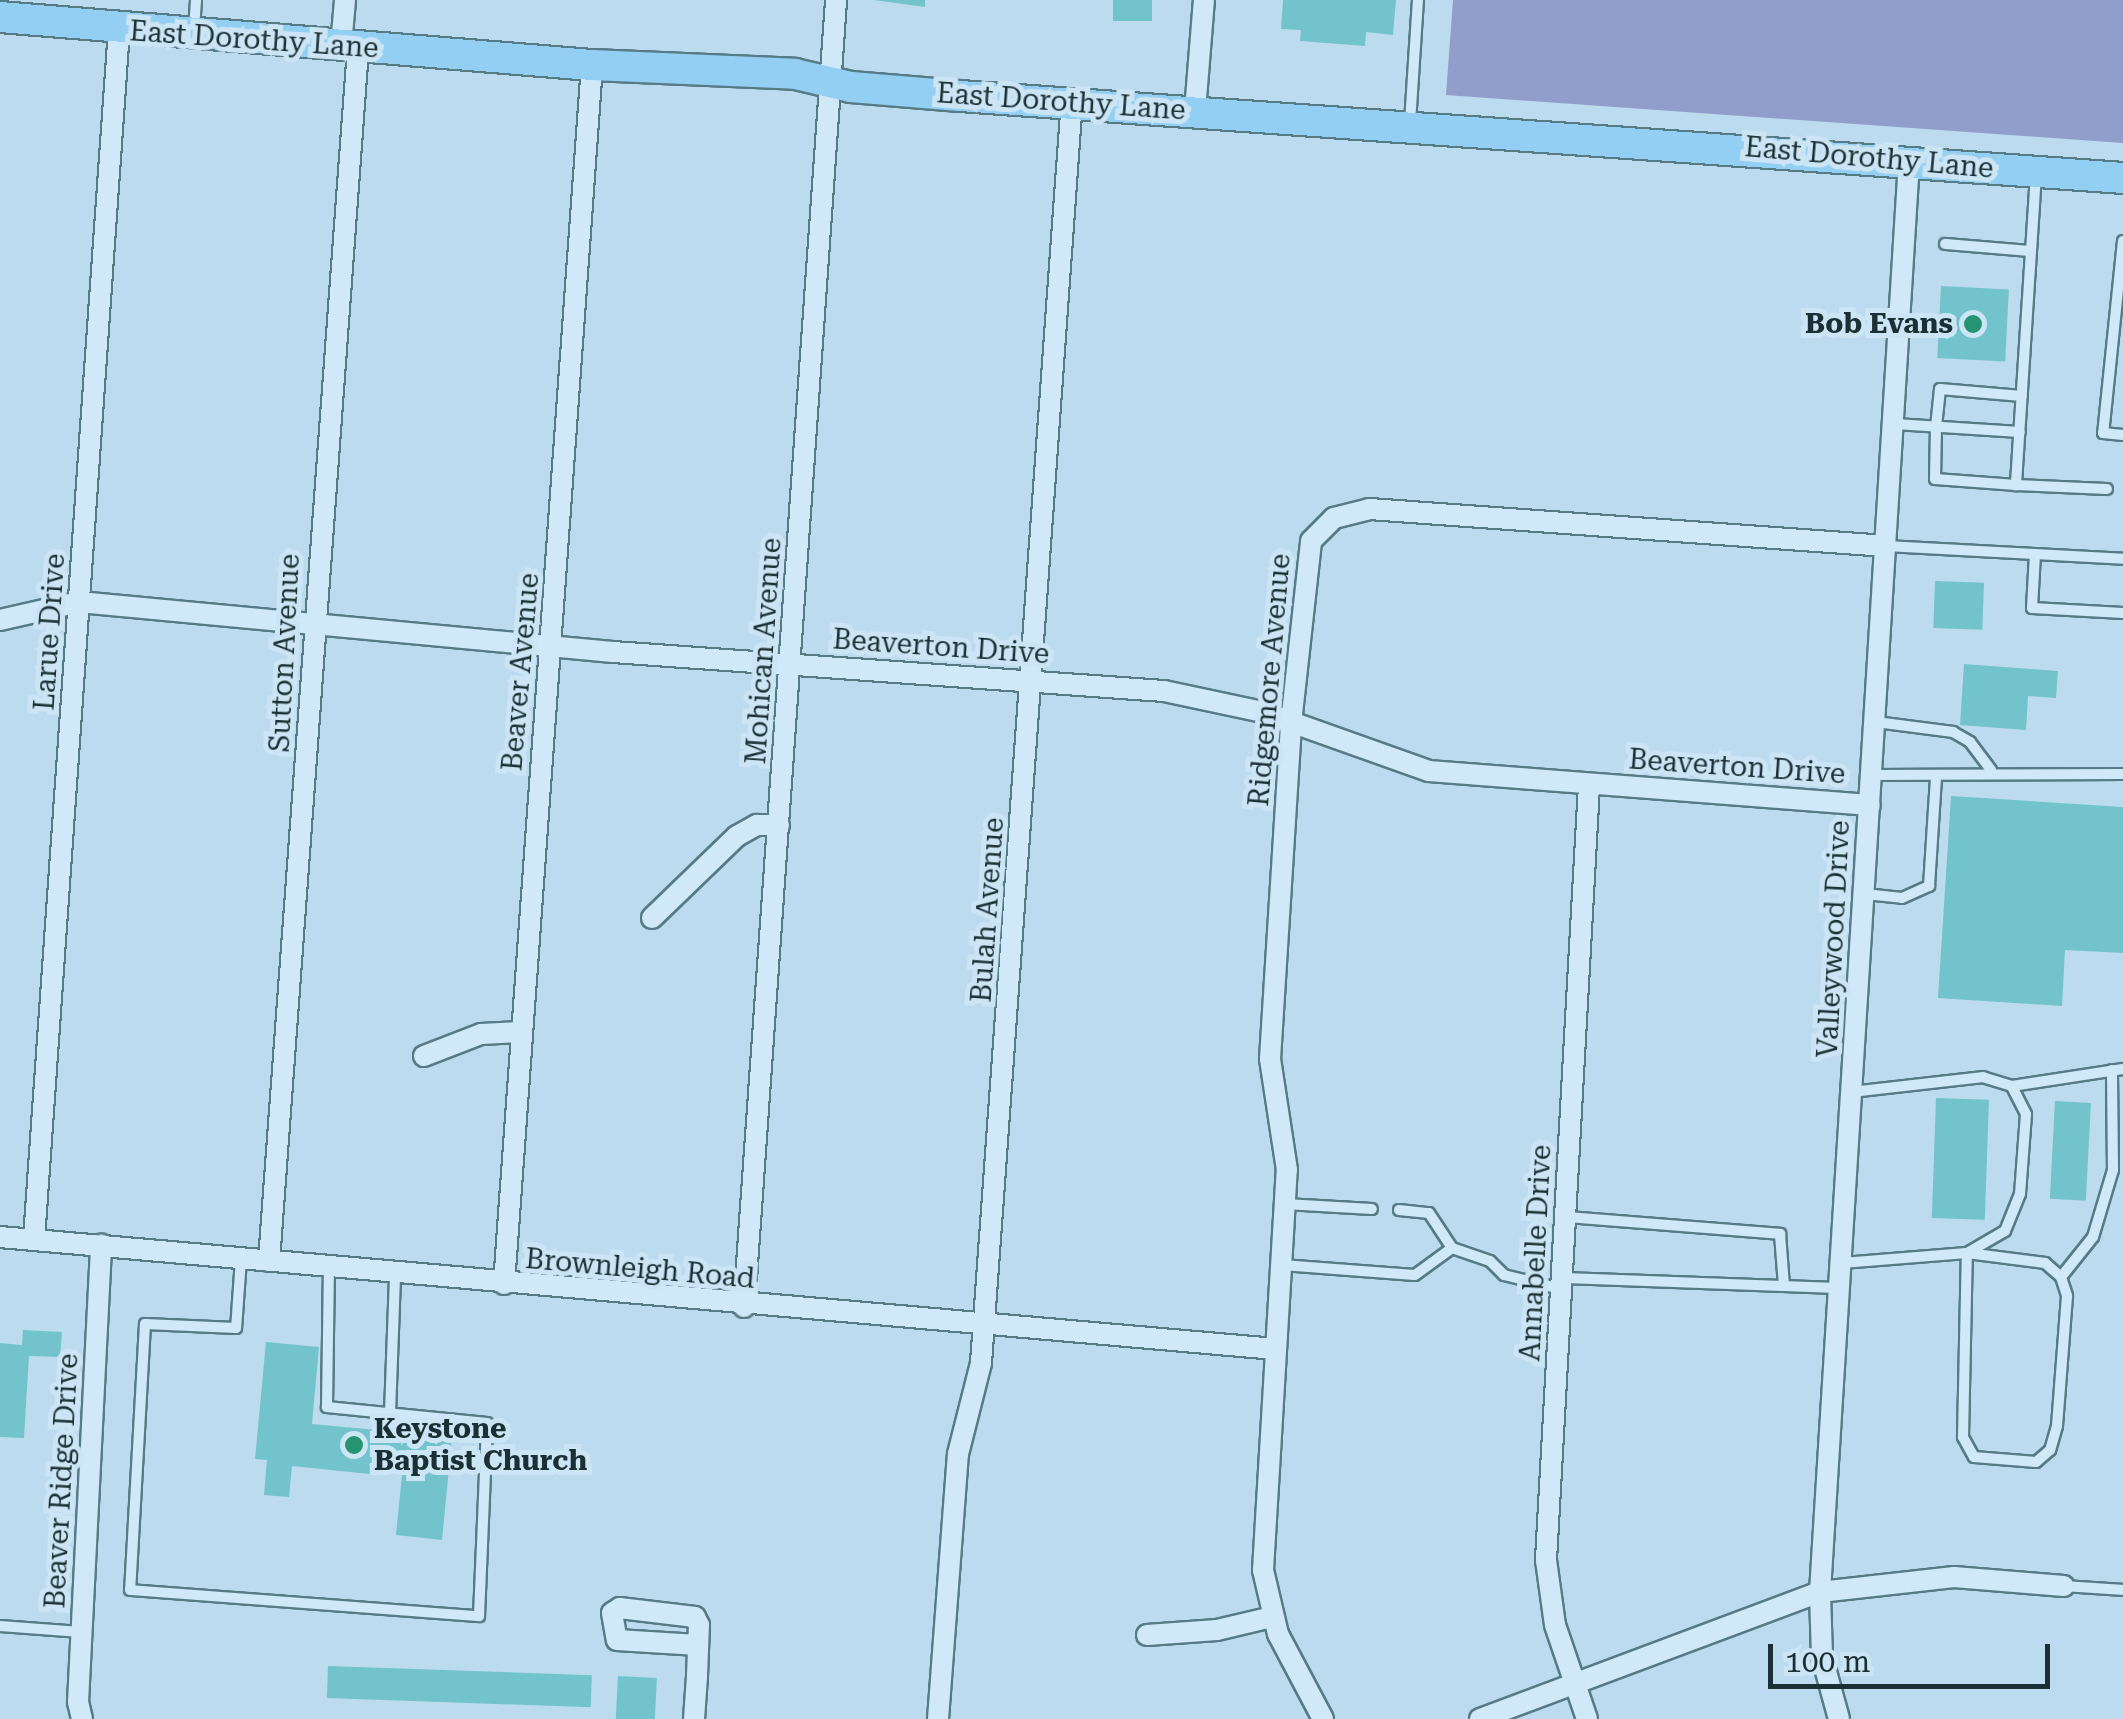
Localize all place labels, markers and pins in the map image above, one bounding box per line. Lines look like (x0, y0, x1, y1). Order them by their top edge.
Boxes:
place label: Bob Evans (1805, 307, 1953, 341)
marker: Bob Evans (1962, 313, 1984, 335)
place label: Keystone Baptist Church (374, 1412, 587, 1478)
marker: Keystone Baptist Church (343, 1434, 365, 1456)

